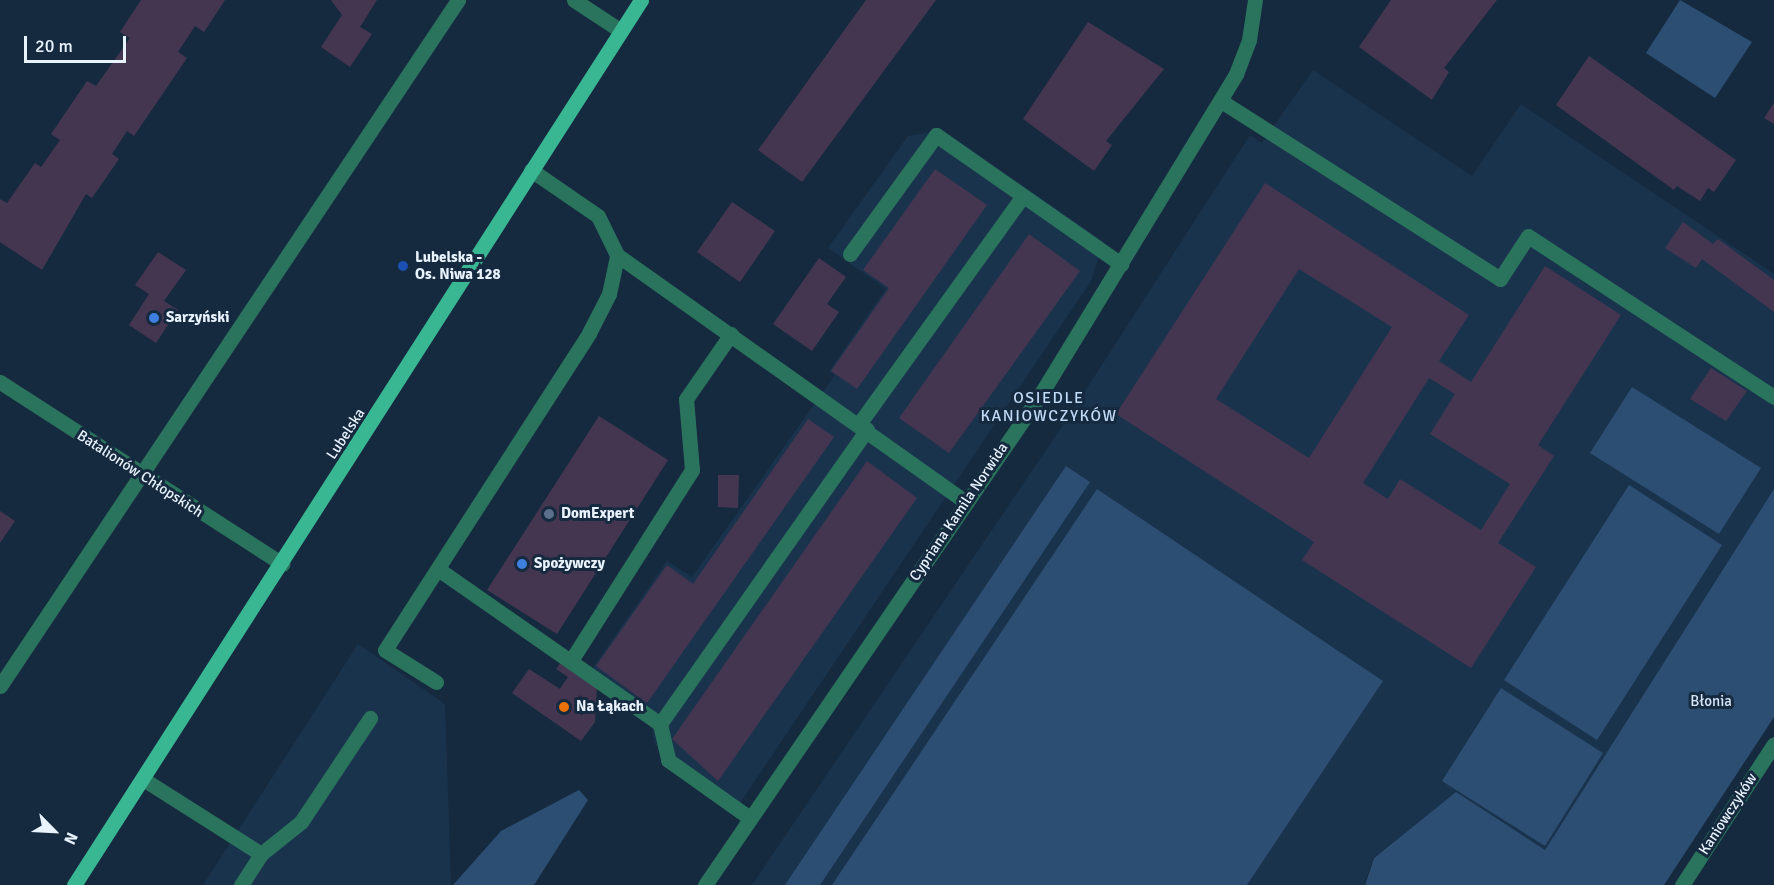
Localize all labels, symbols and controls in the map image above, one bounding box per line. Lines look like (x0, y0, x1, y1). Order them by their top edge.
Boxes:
scale bar (27, 24, 129, 62)
text: 20 m (35, 35, 73, 57)
place label: Lubelska - Os. Niwa 128 (415, 248, 501, 283)
marker: Lubelska - Os. Niwa 128 (396, 259, 410, 273)
place label: Sarzyński (166, 309, 229, 327)
marker: Sarzyński (147, 311, 161, 325)
district label: OSIEDLE KANIOWCZYKÓW (981, 388, 1117, 426)
street label: Lubelska (323, 405, 369, 463)
street label: Batalionów Chłopskich (74, 426, 206, 522)
street label: Cypriana Kamila Norwida (906, 439, 1012, 585)
place label: DomExpert (561, 505, 634, 523)
marker: DomExpert (542, 507, 556, 521)
place label: Spożywczy (534, 555, 605, 573)
marker: Spożywczy (515, 557, 529, 571)
park label: Błonia (1690, 693, 1732, 711)
place label: Na Łąkach (576, 698, 644, 716)
marker: Na Łąkach (557, 700, 571, 714)
street label: Kaniowczyków (1695, 770, 1761, 858)
north arrow (24, 801, 84, 861)
text: N (59, 829, 82, 847)

